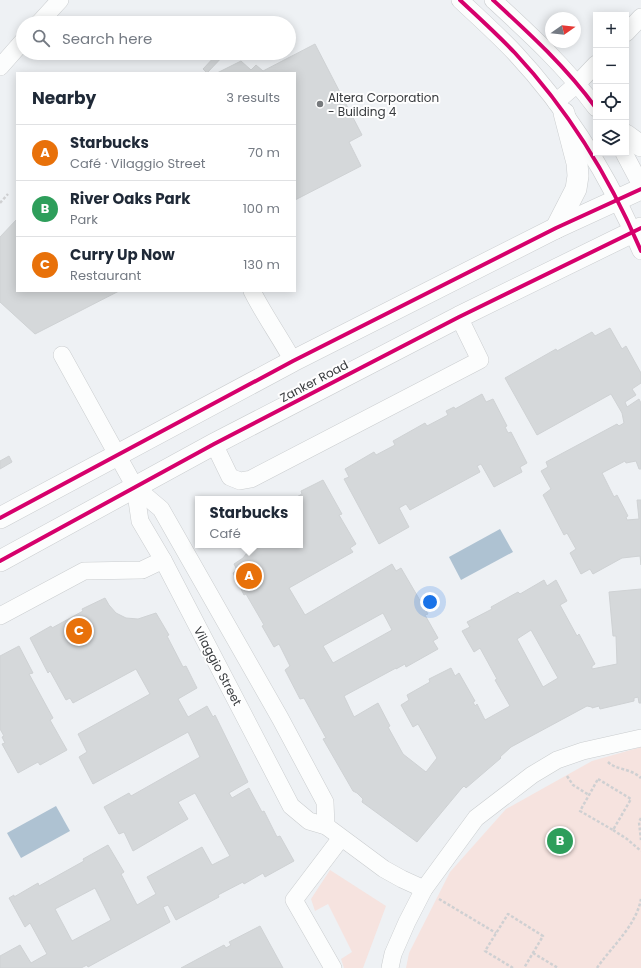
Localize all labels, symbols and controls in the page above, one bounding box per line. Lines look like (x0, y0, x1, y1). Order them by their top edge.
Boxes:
north arrow (545, 12, 581, 48)
map controls (593, 12, 629, 156)
button: + (593, 12, 629, 48)
search box (16, 16, 296, 60)
icon: search (30, 27, 52, 49)
text: Search here (62, 28, 152, 49)
button: − (593, 48, 629, 84)
button: locate (593, 84, 629, 120)
text: Nearby (32, 86, 96, 110)
text: 3 results (226, 88, 280, 107)
place label: Altera Corporation - Building 4 (328, 89, 439, 120)
marker: Altera Corporation - Building 4 (315, 99, 325, 109)
button: layers (593, 120, 629, 156)
text: Starbucks (70, 132, 149, 153)
text: A (40, 143, 50, 162)
text: 70 m (248, 143, 280, 162)
text: Café · Vilaggio Street (70, 154, 205, 173)
text: River Oaks Park (70, 188, 190, 209)
text: B (41, 199, 49, 218)
text: 100 m (243, 199, 280, 218)
text: Park (70, 210, 98, 229)
text: Curry Up Now (70, 244, 175, 265)
text: C (40, 255, 50, 274)
text: 130 m (243, 255, 280, 274)
text: Restaurant (70, 266, 141, 285)
street label: Zanker Road (277, 356, 351, 406)
popup (195, 496, 303, 548)
text: Starbucks (210, 502, 288, 523)
text: Café (210, 524, 241, 543)
pin: A (236, 561, 262, 591)
your location (420, 592, 440, 612)
pin: C (66, 616, 92, 646)
street label: Vilaggio Street (190, 623, 246, 709)
pin: B (547, 826, 573, 856)

